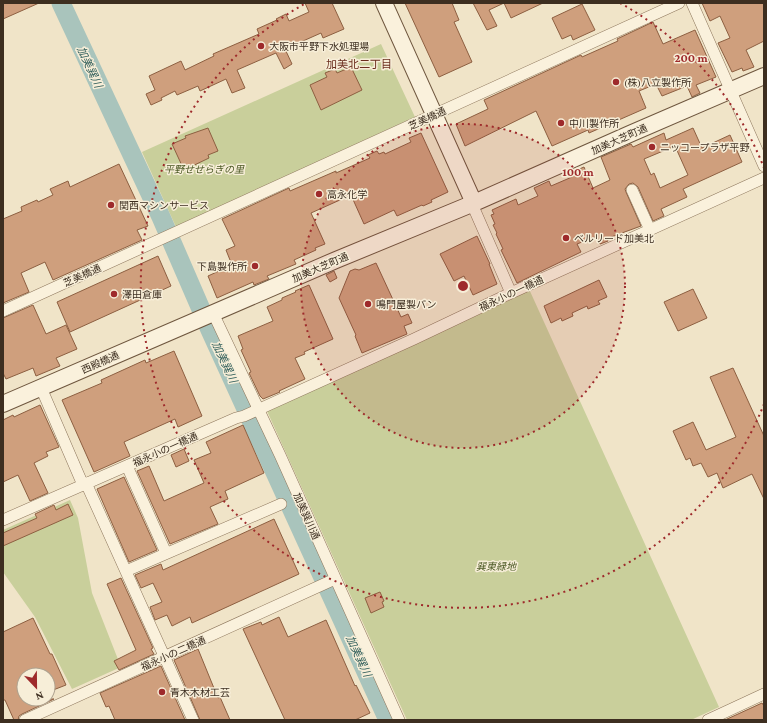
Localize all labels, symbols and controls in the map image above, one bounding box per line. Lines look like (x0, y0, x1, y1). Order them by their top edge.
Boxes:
marker: 大阪市平野下水処理場 (256, 41, 266, 51)
place label: 大阪市平野下水処理場 (269, 41, 369, 52)
water label: 加美巽川 (75, 45, 105, 90)
text: 200 m (674, 51, 708, 65)
district label: 加美北二丁目 (326, 58, 392, 70)
marker: (株)八立製作所 (611, 77, 621, 87)
place label: (株)八立製作所 (624, 77, 691, 89)
street label: 芝美橋通 (407, 105, 448, 132)
marker: 中川製作所 (556, 118, 566, 128)
place label: 中川製作所 (569, 118, 619, 129)
street label: 加美大芝町通 (590, 122, 649, 157)
marker: ニッコープラザ平野 (647, 142, 657, 152)
place label: ニッコープラザ平野 (660, 142, 749, 153)
park label: 平野せせらぎの里 (164, 164, 245, 175)
text: 100 m (562, 165, 595, 179)
marker: 高永化学 (314, 189, 324, 199)
place label: 高永化学 (327, 189, 367, 200)
marker: 関西マシンサービス (106, 200, 116, 210)
place label: 関西マシンサービス (119, 200, 209, 211)
marker: ベルリード加美北 (561, 233, 571, 243)
place label: ベルリード加美北 (574, 233, 654, 244)
street label: 加美大芝町通 (290, 251, 350, 284)
place label: 下島製作所 (197, 261, 247, 272)
marker: 下島製作所 (250, 261, 260, 271)
street label: 芝美橋通 (62, 262, 103, 289)
street label: 福永小の一橋通 (477, 274, 545, 313)
centre of rings (456, 279, 470, 293)
marker: 澤田倉庫 (109, 289, 119, 299)
place label: 澤田倉庫 (122, 289, 162, 300)
marker: 鳴門屋製パン (363, 299, 373, 309)
place label: 鳴門屋製パン (376, 299, 437, 310)
water label: 加美巽川 (210, 340, 240, 385)
street label: 西殿橋通 (80, 349, 121, 376)
street label: 福永小の一橋通 (131, 430, 199, 469)
street label: 加美巽川通 (291, 491, 322, 541)
park label: 巽東緑地 (476, 561, 517, 572)
street label: 福永小の二橋通 (139, 634, 207, 673)
water label: 加美巽川 (344, 634, 374, 679)
north arrow (16, 667, 56, 707)
marker: 青木木材工芸 (157, 687, 167, 697)
place label: 青木木材工芸 (170, 687, 230, 698)
text: N (34, 689, 45, 703)

